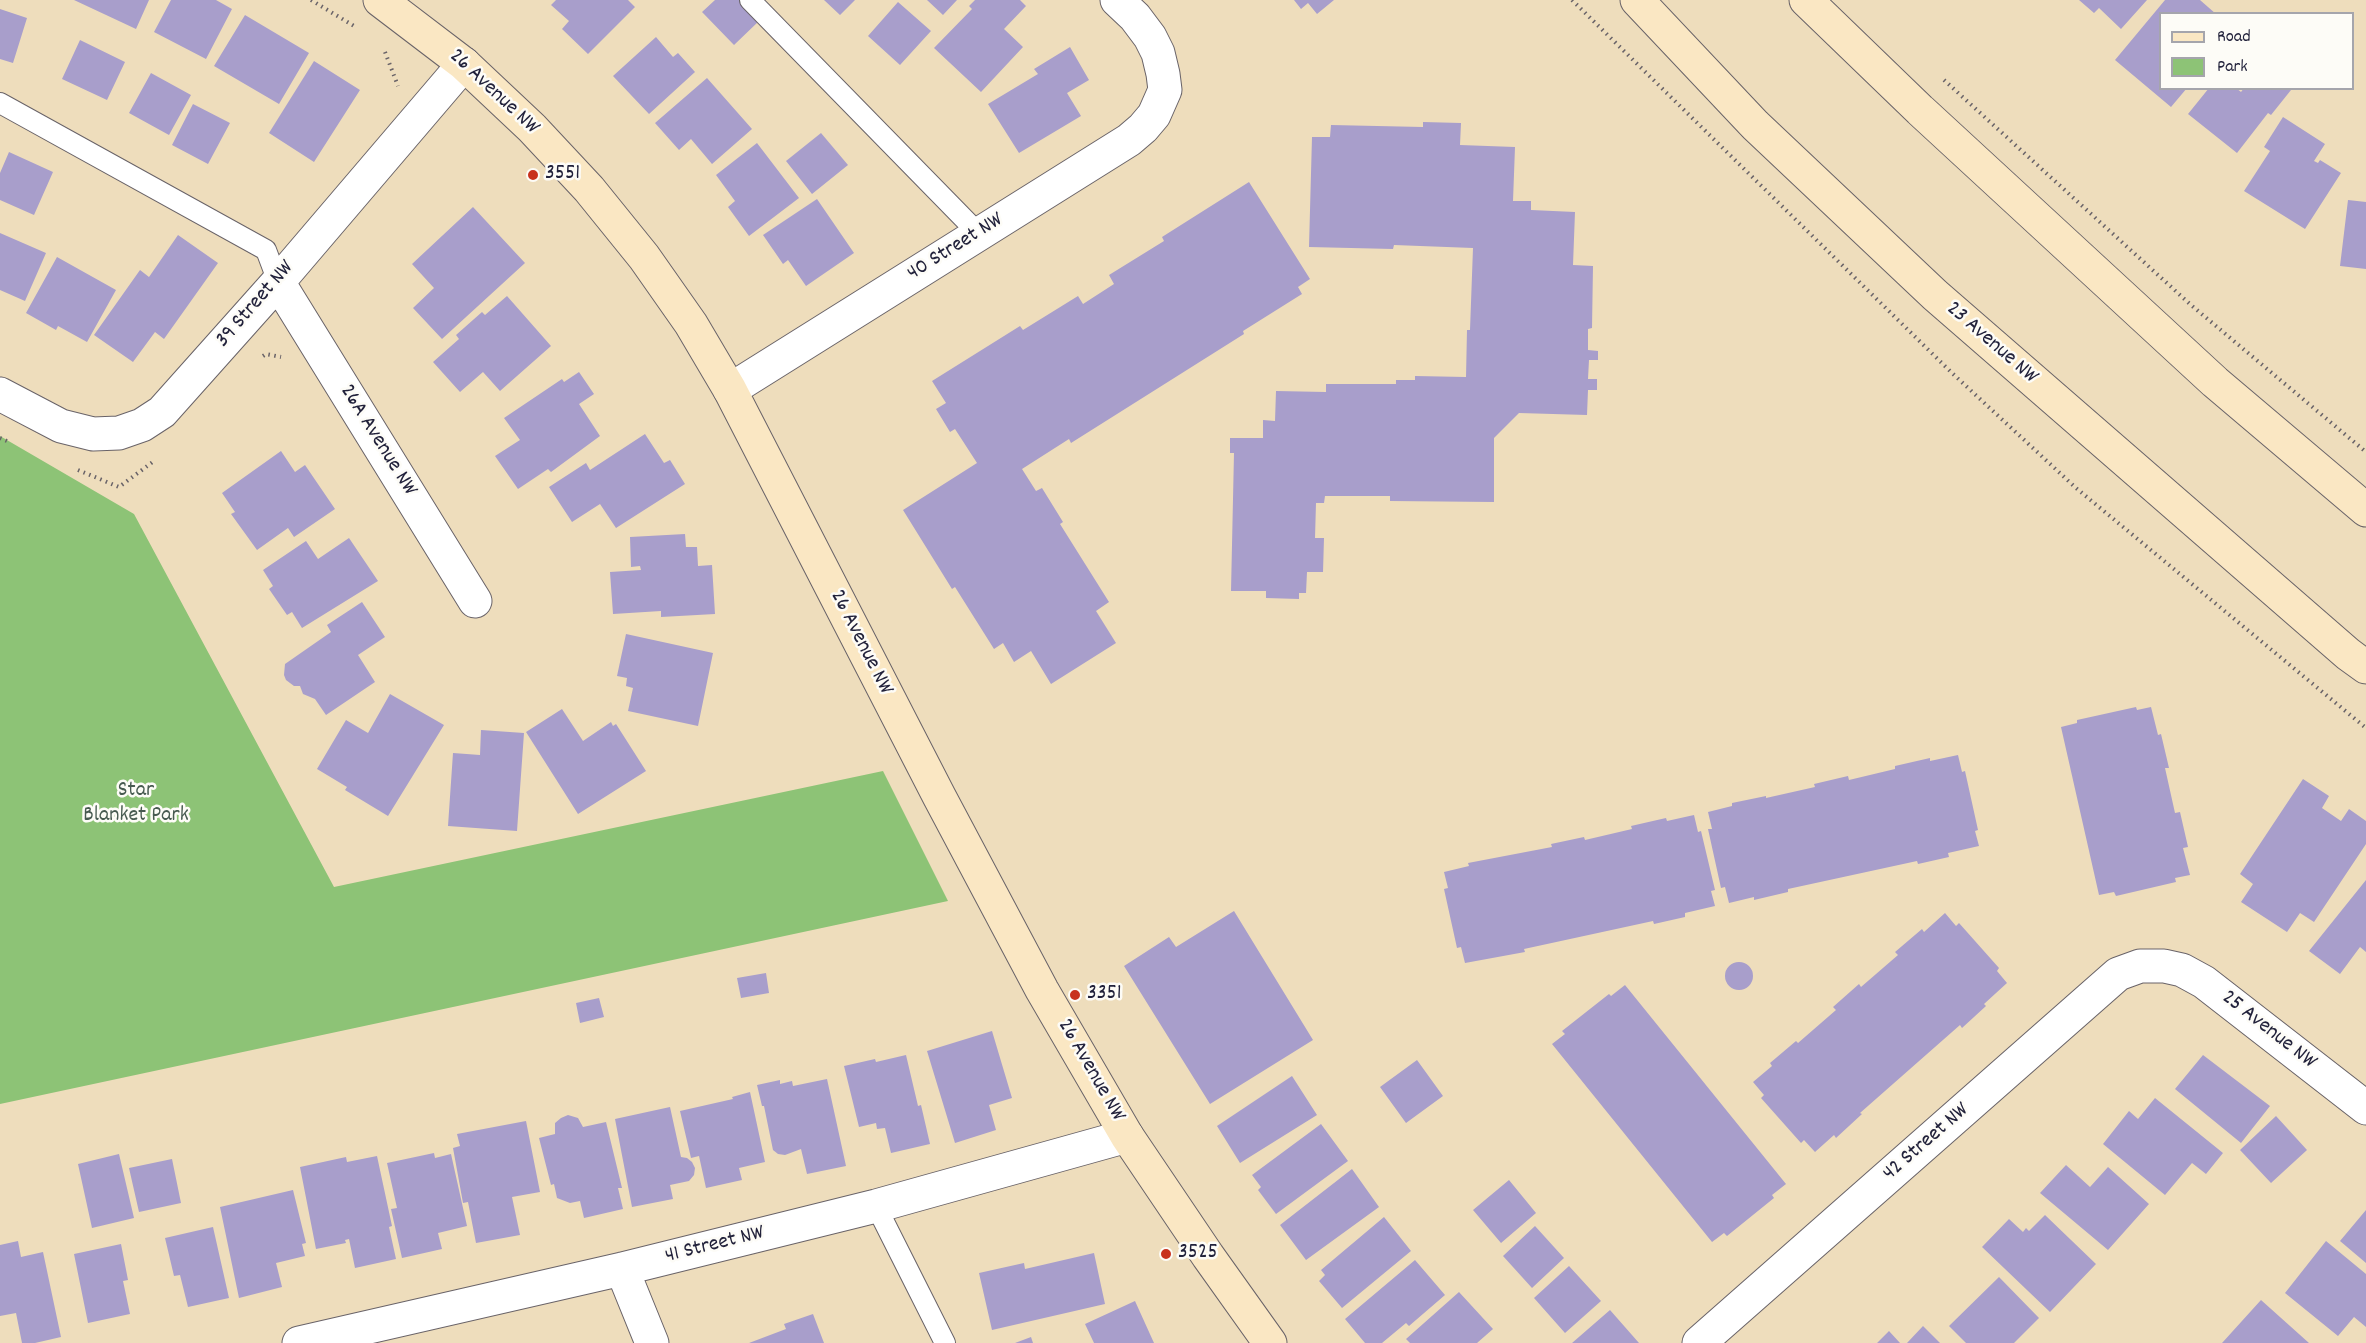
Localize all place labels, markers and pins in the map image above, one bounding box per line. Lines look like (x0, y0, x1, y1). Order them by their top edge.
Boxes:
place label: 3551 (545, 162, 580, 188)
marker: 3551 (526, 168, 540, 182)
place label: 3351 (1087, 982, 1122, 1008)
marker: 3351 (1068, 988, 1082, 1002)
place label: 3525 (1178, 1241, 1218, 1267)
marker: 3525 (1159, 1247, 1173, 1261)

